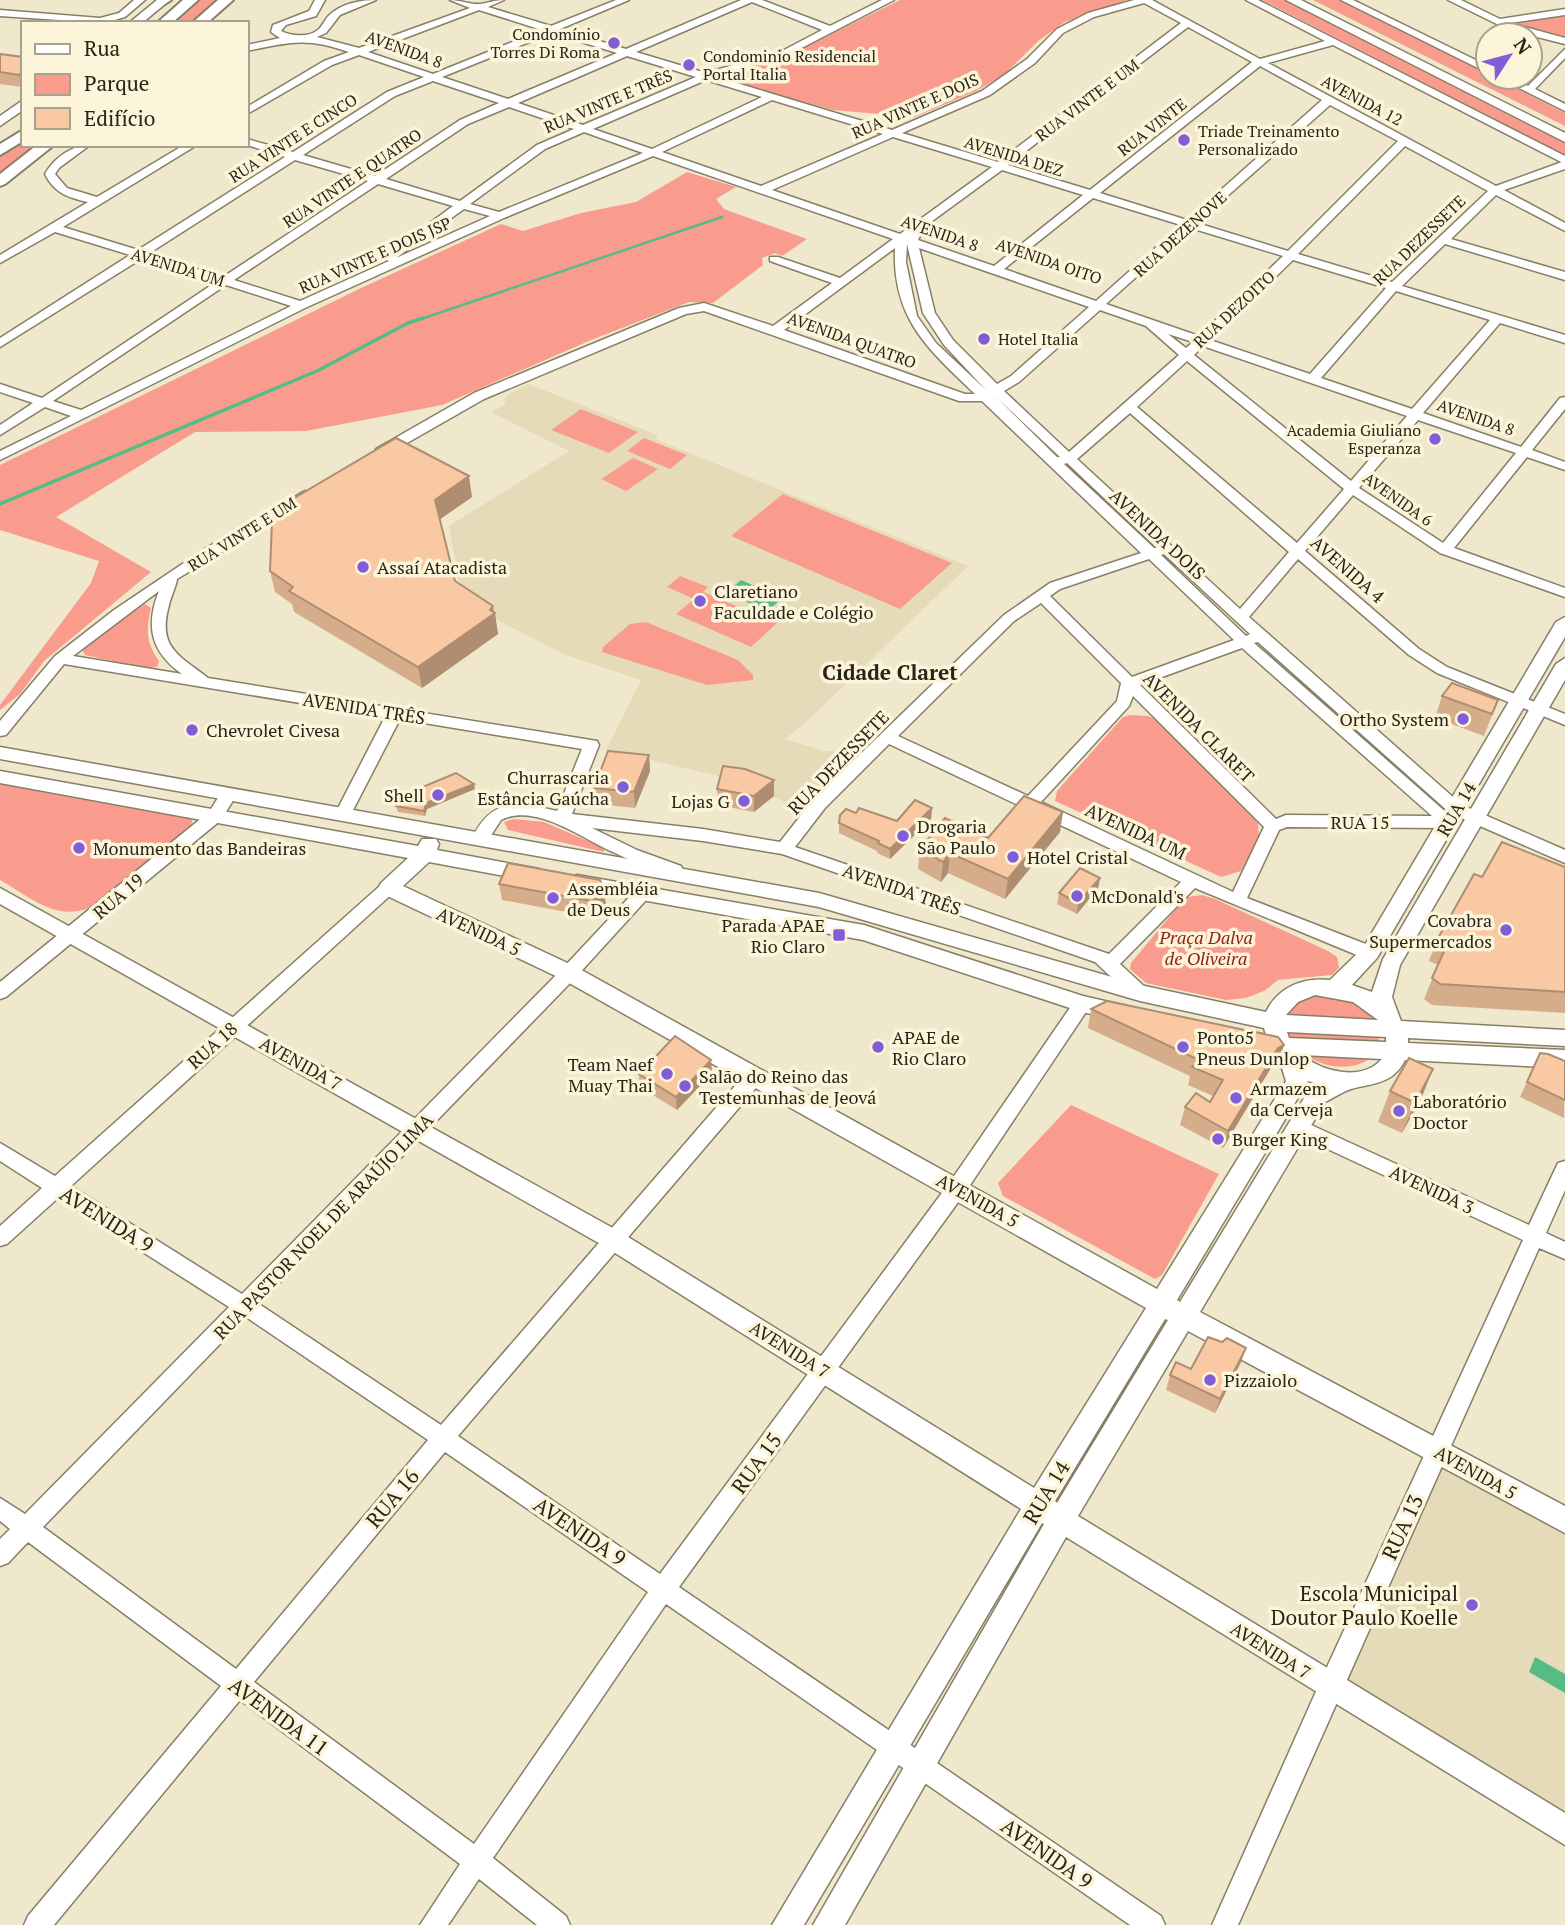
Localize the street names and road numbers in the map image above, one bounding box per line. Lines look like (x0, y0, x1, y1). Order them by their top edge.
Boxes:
street label: AVENIDA 8 (362, 25, 446, 73)
street label: RUA VINTE E UM (1031, 54, 1143, 146)
street label: RUA VINTE E TRÊS (540, 64, 676, 138)
street label: RUA VINTE E DOIS (848, 68, 982, 144)
street label: AVENIDA 12 (1318, 69, 1406, 131)
street label: RUA VINTE E CINCO (225, 88, 361, 188)
street label: RUA VINTE (1113, 93, 1191, 161)
street label: RUA VINTE E QUATRO (278, 123, 426, 233)
street label: AVENIDA DEZ (962, 131, 1066, 182)
street label: RUA DEZENOVE (1129, 186, 1231, 282)
street label: RUA DEZESSETE (1368, 190, 1470, 290)
street label: AVENIDA 8 (898, 210, 982, 256)
street label: RUA VINTE E DOIS JSP (295, 212, 455, 298)
street label: AVENIDA OITO (993, 233, 1105, 289)
street label: AVENIDA UM (129, 242, 227, 292)
street label: RUA DEZOITO (1188, 265, 1280, 353)
street label: AVENIDA QUATRO (785, 306, 919, 374)
street label: AVENIDA 8 (1434, 394, 1518, 440)
street label: AVENIDA 6 (1359, 467, 1438, 531)
street label: AVENIDA DOIS (1105, 483, 1211, 585)
street label: RUA VINTE E UM (183, 492, 301, 576)
street label: AVENIDA 4 (1306, 530, 1390, 608)
street label: AVENIDA CLARET (1138, 666, 1260, 788)
street label: AVENIDA TRÊS (301, 686, 427, 730)
street label: RUA DEZESSETE (782, 705, 894, 819)
street label: RUA 14 (1431, 777, 1481, 841)
street label: AVENIDA UM (1082, 797, 1191, 865)
street label: RUA 15 (1330, 810, 1390, 834)
street label: AVENIDA TRÊS (840, 858, 964, 920)
street label: RUA 19 (88, 868, 148, 924)
street label: AVENIDA 5 (433, 901, 525, 961)
street label: RUA 18 (182, 1016, 242, 1074)
street label: AVENIDA 7 (256, 1031, 346, 1095)
street label: RUA PASTOR NOEL DE ARAÚJO LIMA (208, 1107, 438, 1344)
street label: AVENIDA 3 (1386, 1159, 1478, 1219)
street label: AVENIDA 5 (933, 1168, 1023, 1232)
street label: AVENIDA 9 (55, 1179, 159, 1259)
street label: AVENIDA 7 (745, 1315, 835, 1383)
street label: RUA 15 (724, 1427, 788, 1499)
street label: AVENIDA 5 (1431, 1440, 1521, 1504)
street label: RUA 14 (1016, 1455, 1076, 1529)
street label: RUA 16 (359, 1463, 425, 1533)
street label: AVENIDA 9 (528, 1490, 632, 1572)
street label: RUA 13 (1375, 1490, 1429, 1564)
street label: AVENIDA 7 (1226, 1616, 1316, 1684)
street label: AVENIDA 11 (224, 1670, 334, 1762)
street label: AVENIDA 9 (996, 1811, 1098, 1895)

